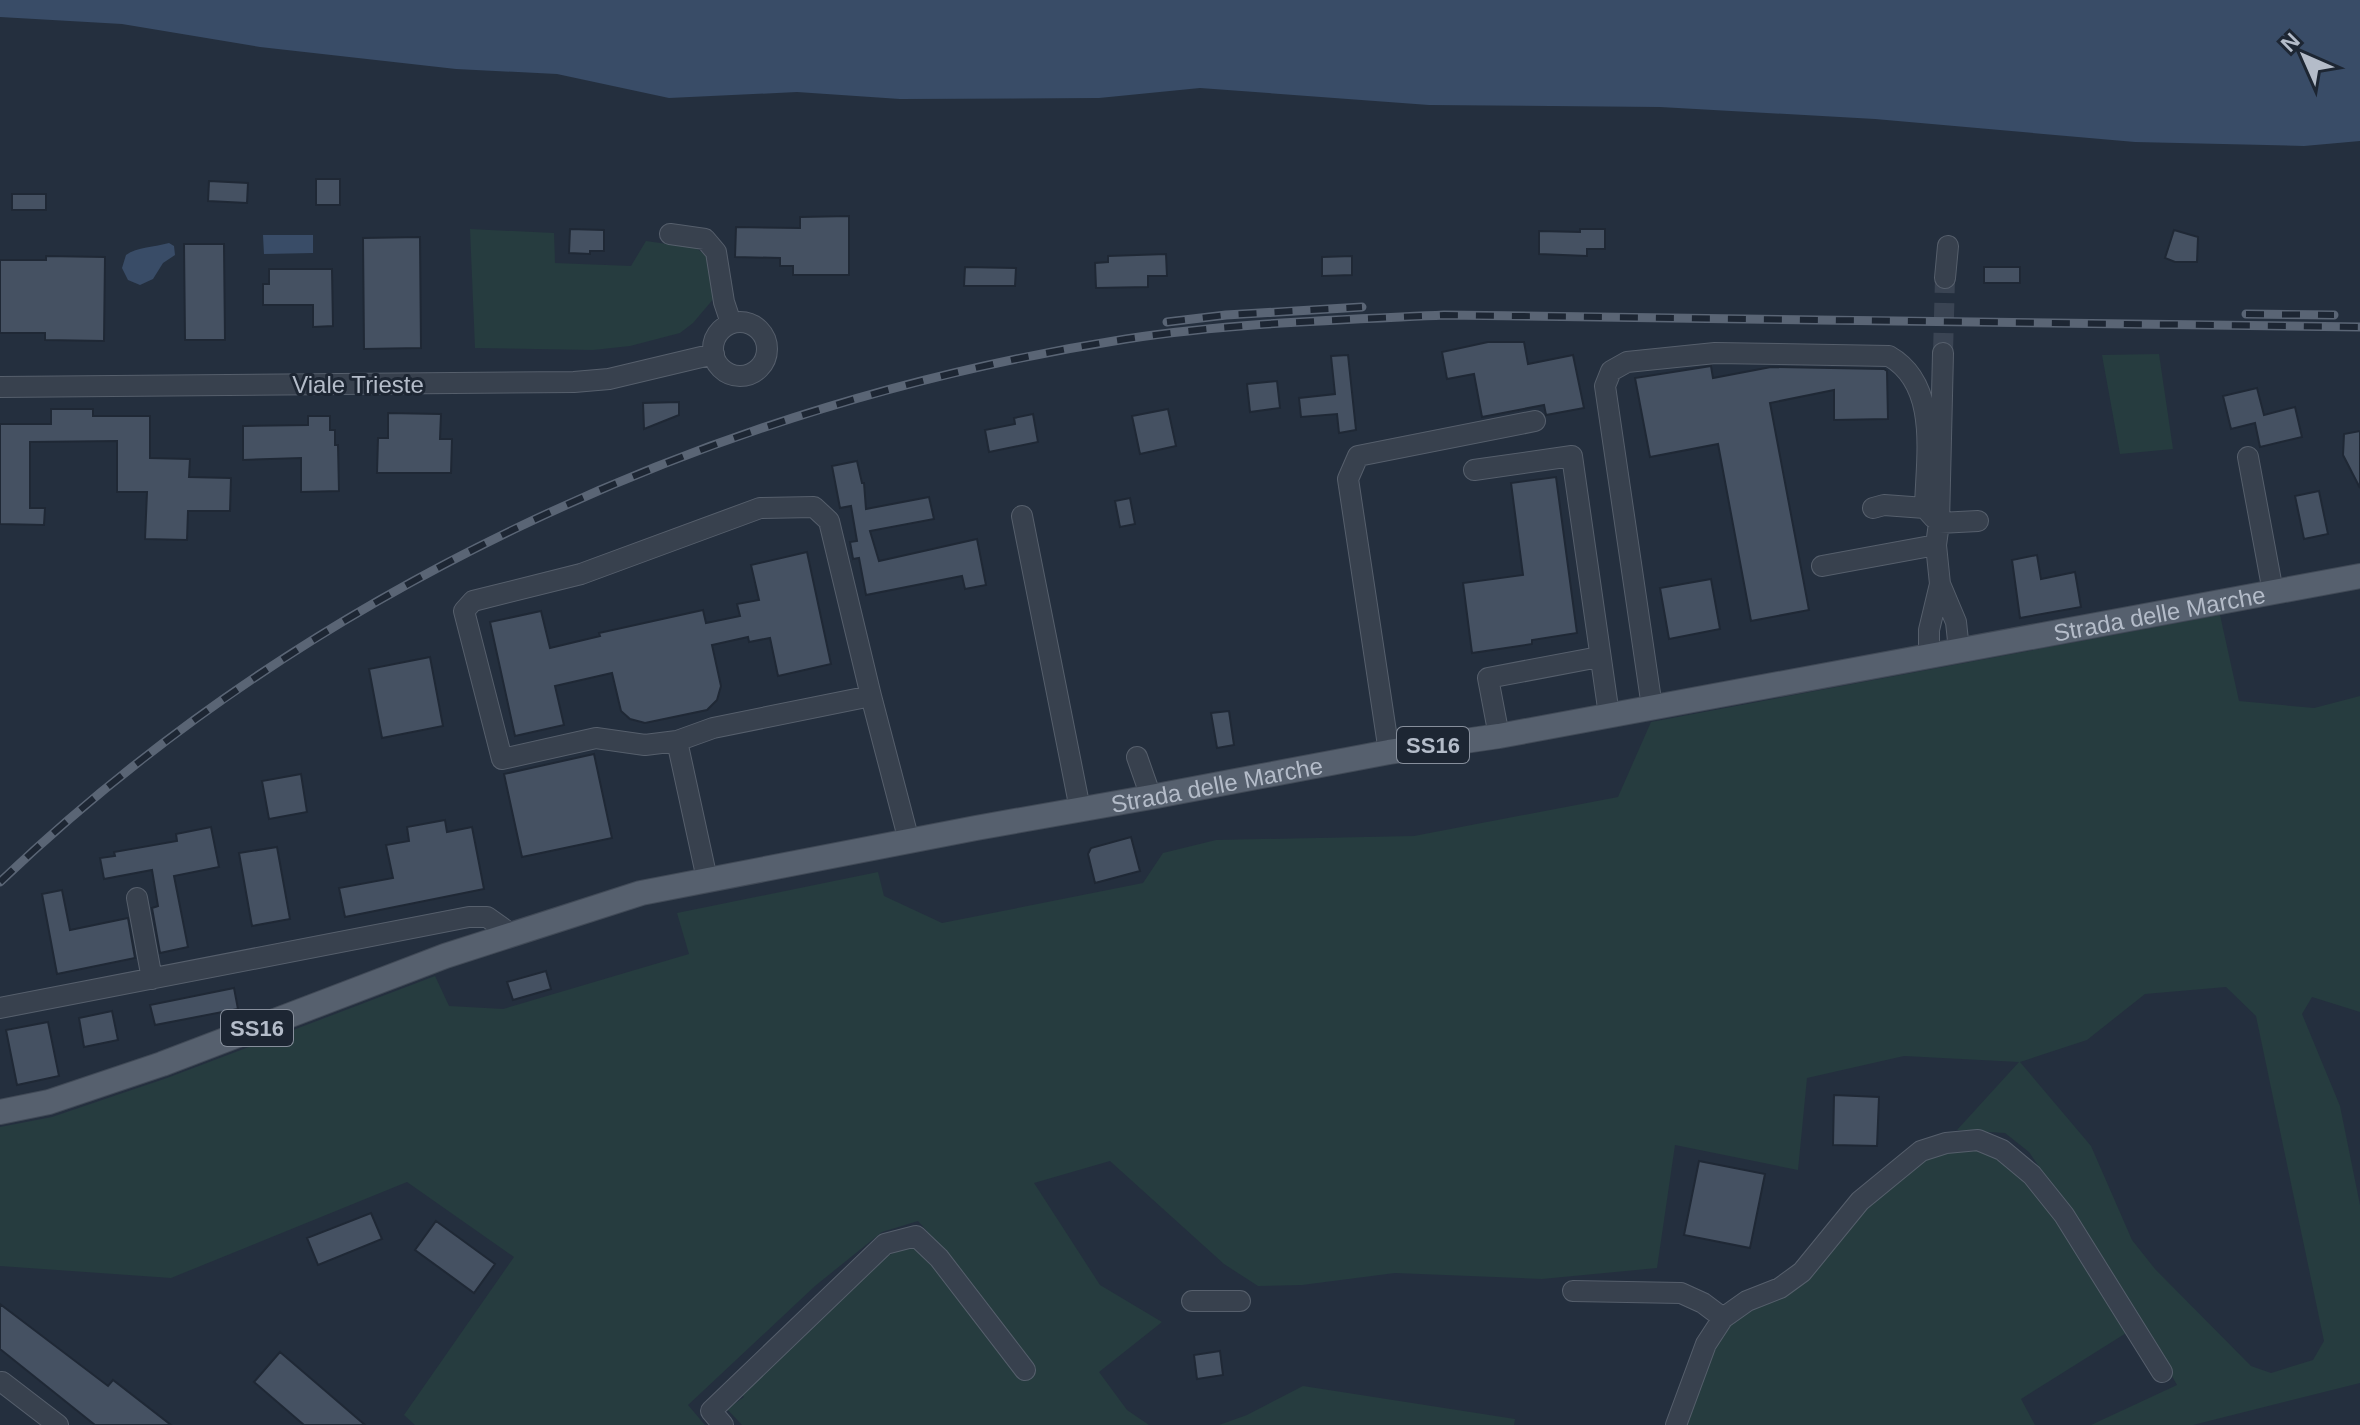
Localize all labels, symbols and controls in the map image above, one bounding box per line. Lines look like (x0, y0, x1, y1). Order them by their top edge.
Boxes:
north arrow (2264, 16, 2344, 96)
text: N (2276, 28, 2305, 57)
street label: Viale Trieste (292, 371, 424, 398)
street label: Strada delle Marche (2051, 580, 2267, 646)
road number: SS16 (1397, 727, 1469, 763)
street label: Strada delle Marche (1109, 751, 1325, 817)
road number: SS16 (221, 1010, 293, 1046)

